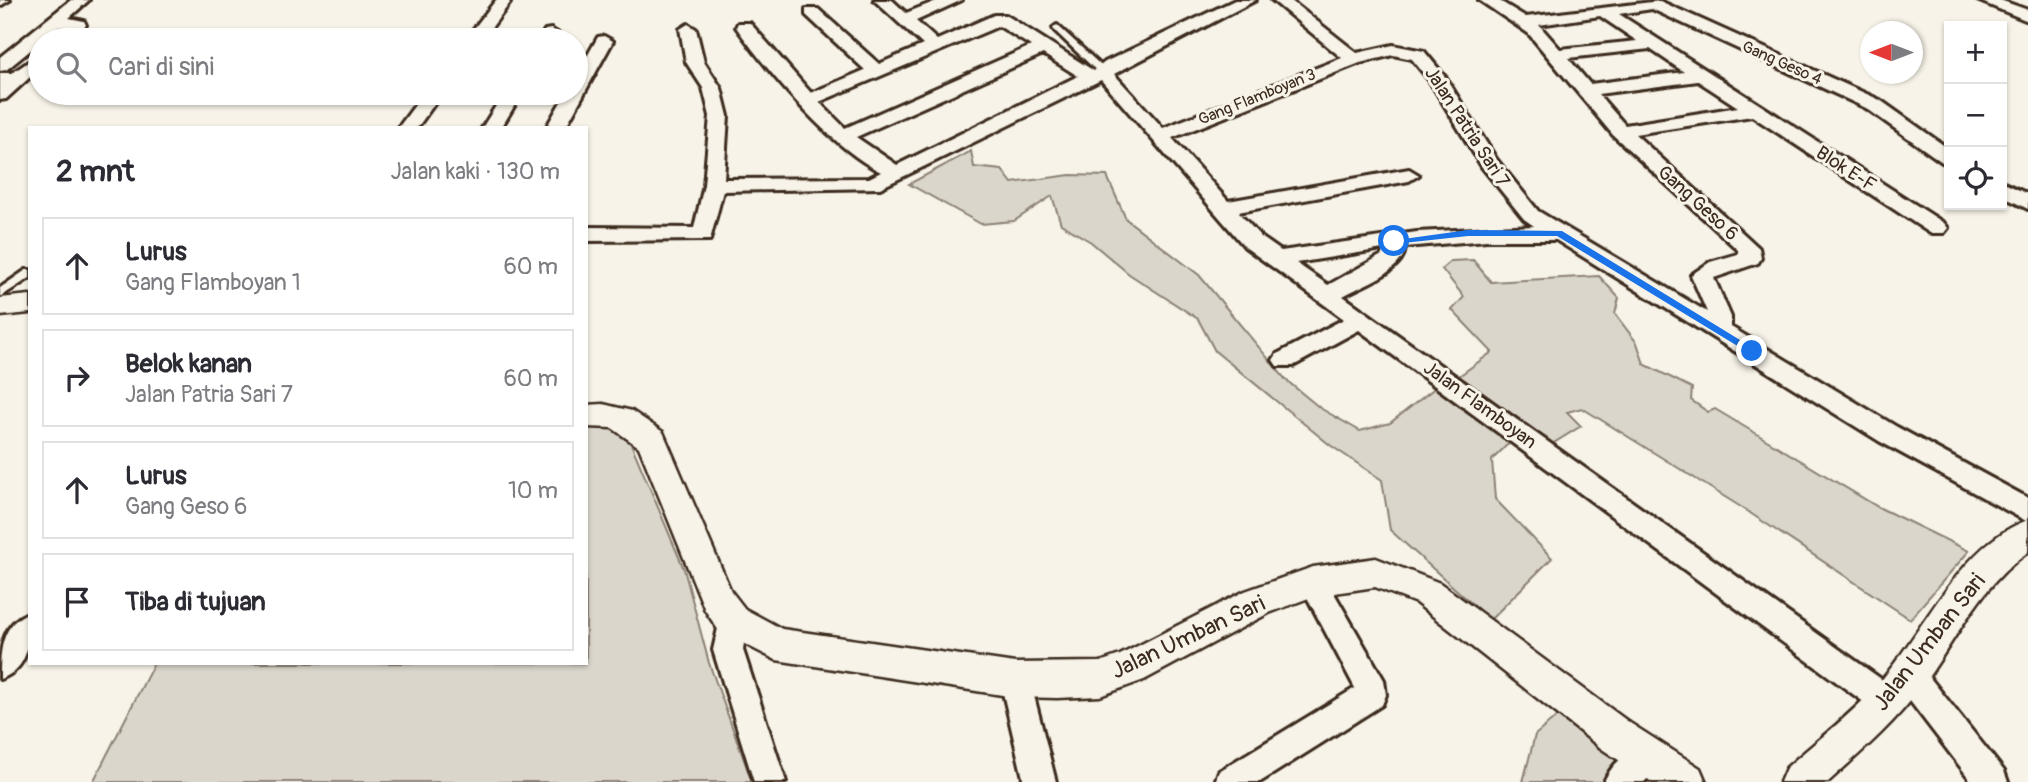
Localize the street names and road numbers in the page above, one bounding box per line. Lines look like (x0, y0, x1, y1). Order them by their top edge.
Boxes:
street label: Gang Geso 4 (1739, 37, 1825, 89)
street label: Jalan Patria Sari 7 (1419, 62, 1515, 192)
street label: Gang Flamboyan 3 (1195, 64, 1319, 130)
street label: Blok E-F (1811, 141, 1881, 197)
street label: Gang Geso 6 (1652, 160, 1744, 246)
street label: Jalan Flamboyan (1419, 356, 1541, 454)
street label: Jalan Umban Sari (1866, 567, 1992, 717)
street label: Jalan Umban Sari (1106, 589, 1270, 685)

